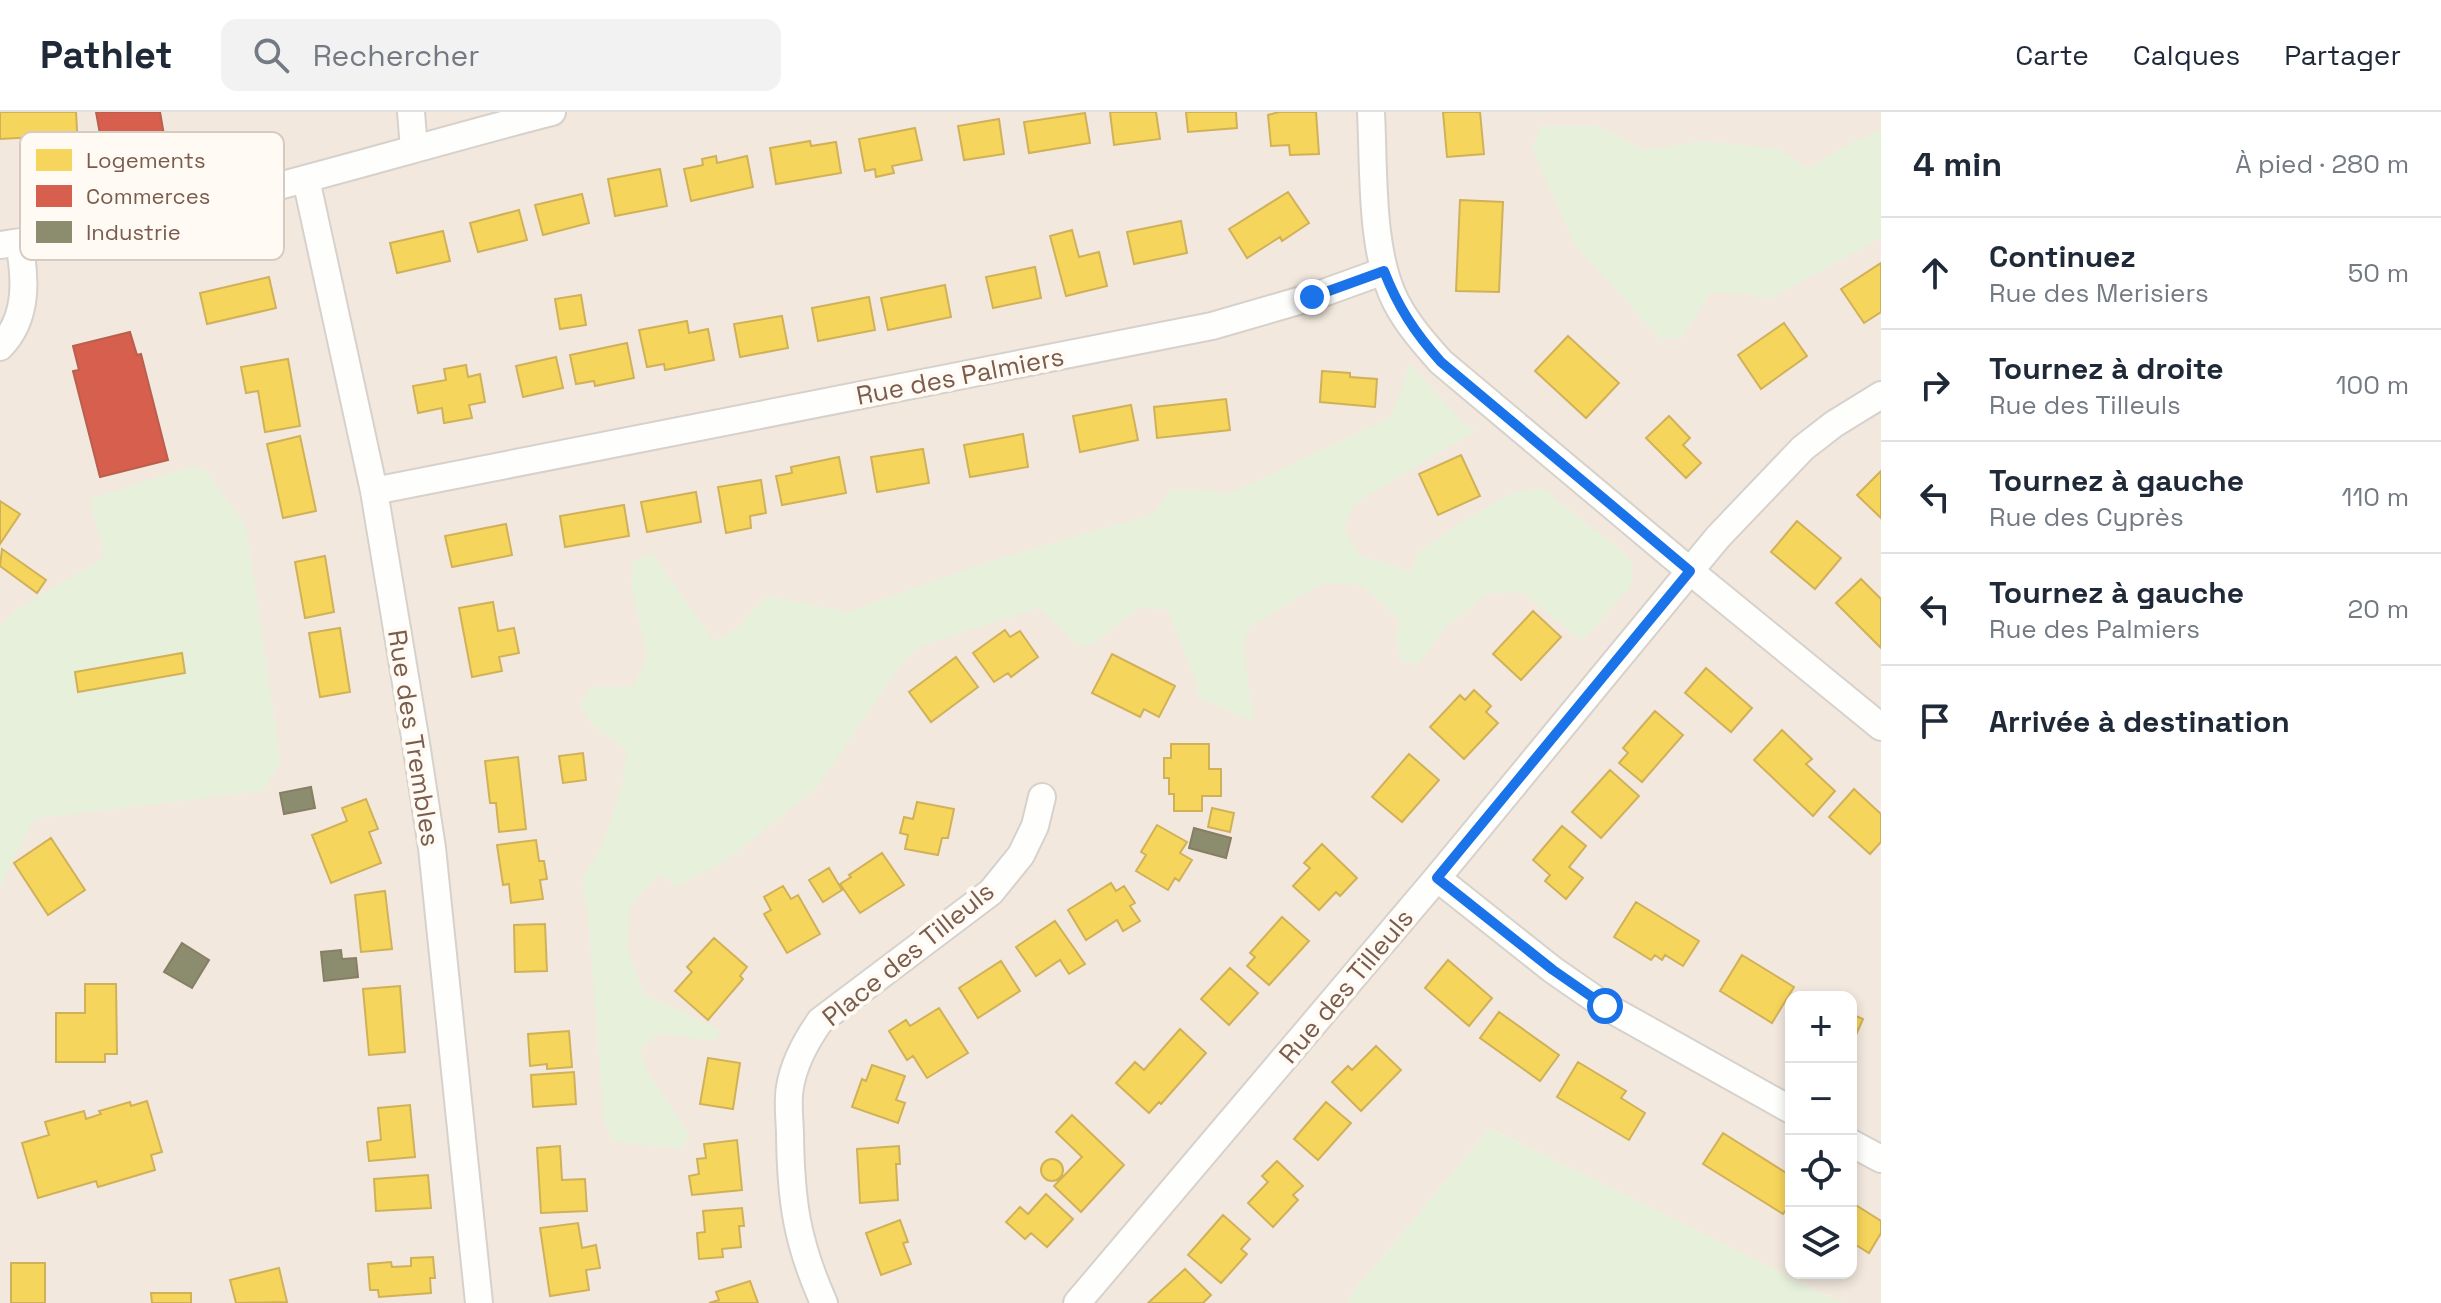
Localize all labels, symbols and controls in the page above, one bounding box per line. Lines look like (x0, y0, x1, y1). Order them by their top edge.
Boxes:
search box (221, 19, 781, 91)
text: Pathlet (40, 31, 173, 79)
icon: search (249, 33, 293, 77)
text: Rechercher (313, 36, 480, 75)
text: Carte (2015, 37, 2089, 73)
text: Calques (2133, 37, 2240, 73)
text: Partager (2284, 37, 2401, 73)
legend (20, 132, 284, 260)
text: 4 min (1913, 143, 2002, 186)
text: Logements (86, 146, 206, 174)
text: À pied · 280 m (2235, 147, 2409, 181)
text: Commerces (86, 182, 210, 210)
text: Industrie (86, 218, 181, 246)
text: Continuez (1989, 237, 2136, 276)
icon: ahead (1913, 251, 1957, 295)
text: 50 m (2348, 256, 2409, 290)
text: Rue des Merisiers (1989, 276, 2209, 310)
route end (1294, 279, 1330, 315)
street label: Rue des Palmiers (853, 339, 1067, 413)
text: Tournez à droite (1989, 349, 2223, 388)
icon: right (1913, 363, 1957, 407)
text: 100 m (2336, 368, 2409, 402)
text: Rue des Tilleuls (1989, 388, 2181, 422)
text: Tournez à gauche (1989, 461, 2244, 500)
icon: left (1913, 475, 1957, 519)
text: 110 m (2342, 480, 2409, 514)
text: Rue des Cyprès (1989, 500, 2184, 534)
text: Tournez à gauche (1989, 573, 2244, 612)
icon: left (1913, 587, 1957, 631)
text: 20 m (2348, 592, 2409, 626)
text: Rue des Palmiers (1989, 612, 2200, 646)
street label: Rue des Trembles (380, 627, 448, 849)
icon: arrive (1913, 699, 1957, 743)
text: Arrivée à destination (1989, 702, 2290, 741)
street label: Place des Tilleuls (815, 874, 1001, 1034)
street label: Rue des Tilleuls (1271, 902, 1421, 1070)
route start (1587, 988, 1623, 1024)
map controls (1785, 991, 1857, 1279)
button: + (1785, 991, 1857, 1063)
button: − (1785, 1063, 1857, 1135)
button: locate (1785, 1135, 1857, 1207)
button: layers (1785, 1207, 1857, 1279)

